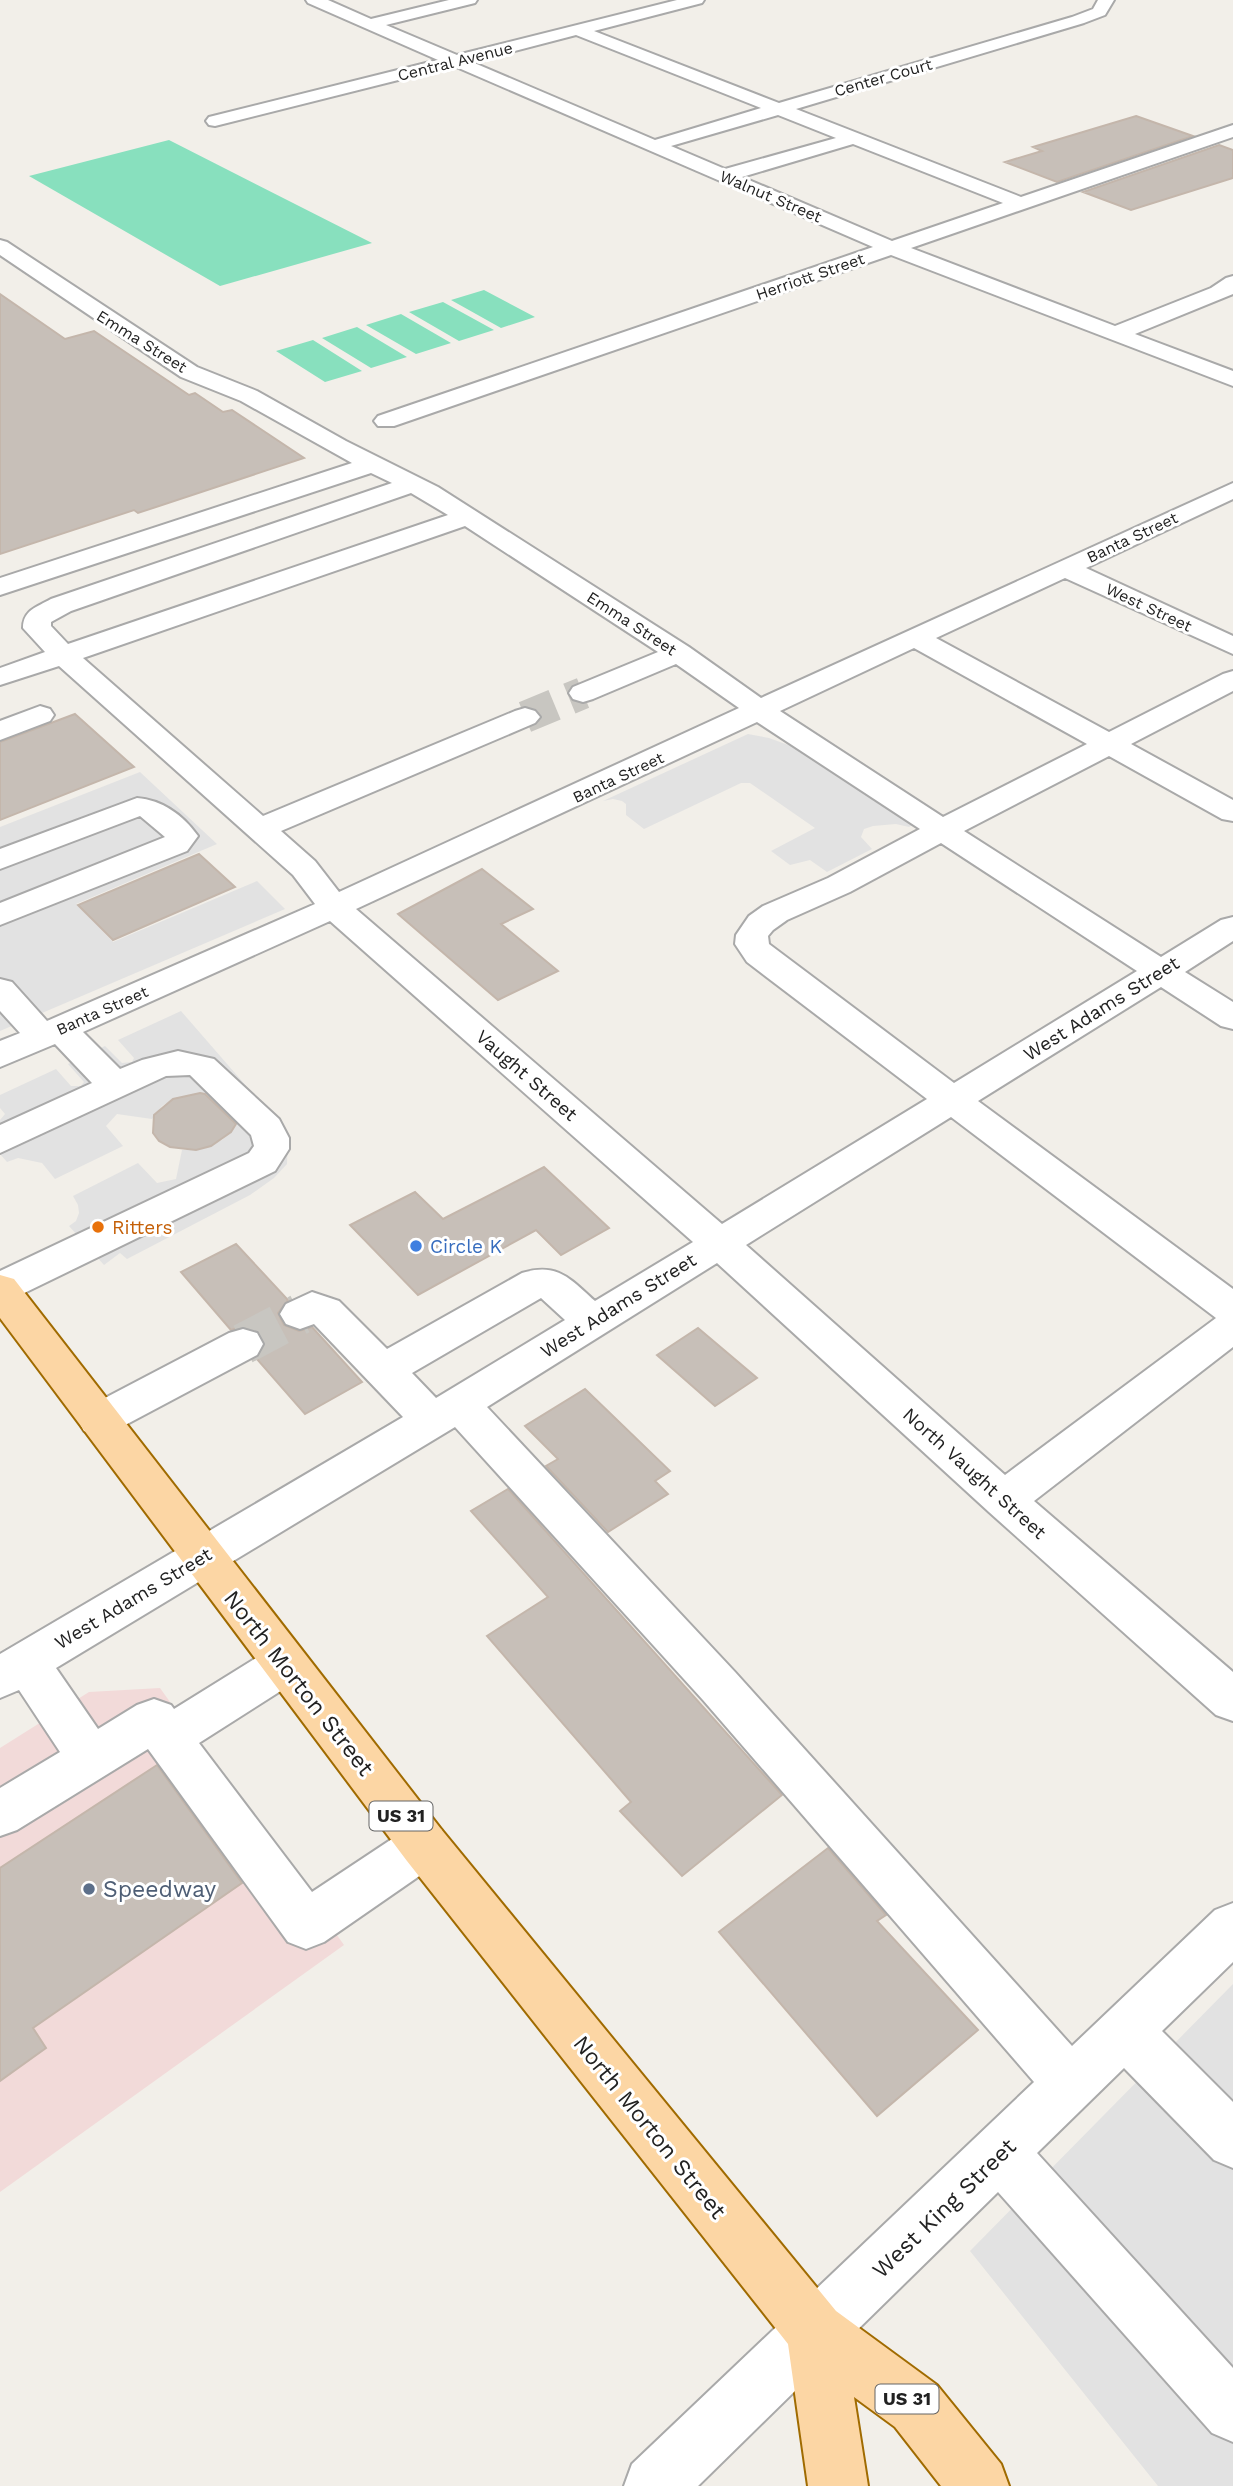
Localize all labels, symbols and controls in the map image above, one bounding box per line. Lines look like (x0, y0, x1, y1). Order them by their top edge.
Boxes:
street label: Central Avenue (396, 38, 515, 85)
street label: Center Court (832, 54, 934, 101)
street label: Walnut Street (717, 166, 825, 227)
street label: Herriott Street (753, 249, 867, 304)
street label: Emma Street (93, 306, 191, 377)
street label: Banta Street (1084, 508, 1181, 567)
street label: West Street (1103, 579, 1195, 636)
street label: Emma Street (583, 587, 680, 660)
street label: Banta Street (570, 748, 667, 807)
street label: West Adams Street (1019, 951, 1183, 1066)
street label: Banta Street (53, 982, 151, 1039)
street label: Vaught Street (471, 1025, 582, 1126)
place label: Ritters (112, 1216, 173, 1239)
marker: Ritters (90, 1219, 106, 1235)
place label: Circle K (430, 1235, 502, 1258)
marker: Circle K (408, 1238, 424, 1254)
street label: West Adams Street (536, 1248, 700, 1363)
street label: North Vaught Street (898, 1403, 1051, 1544)
street label: West Adams Street (51, 1542, 216, 1654)
street label: North Morton Street (218, 1585, 380, 1782)
road number: US 31 (370, 1802, 432, 1830)
place label: Speedway (103, 1876, 216, 1903)
marker: Speedway (81, 1881, 97, 1897)
street label: North Morton Street (568, 2030, 732, 2225)
street label: West King Street (867, 2133, 1022, 2284)
road number: US 31 (876, 2384, 939, 2414)

